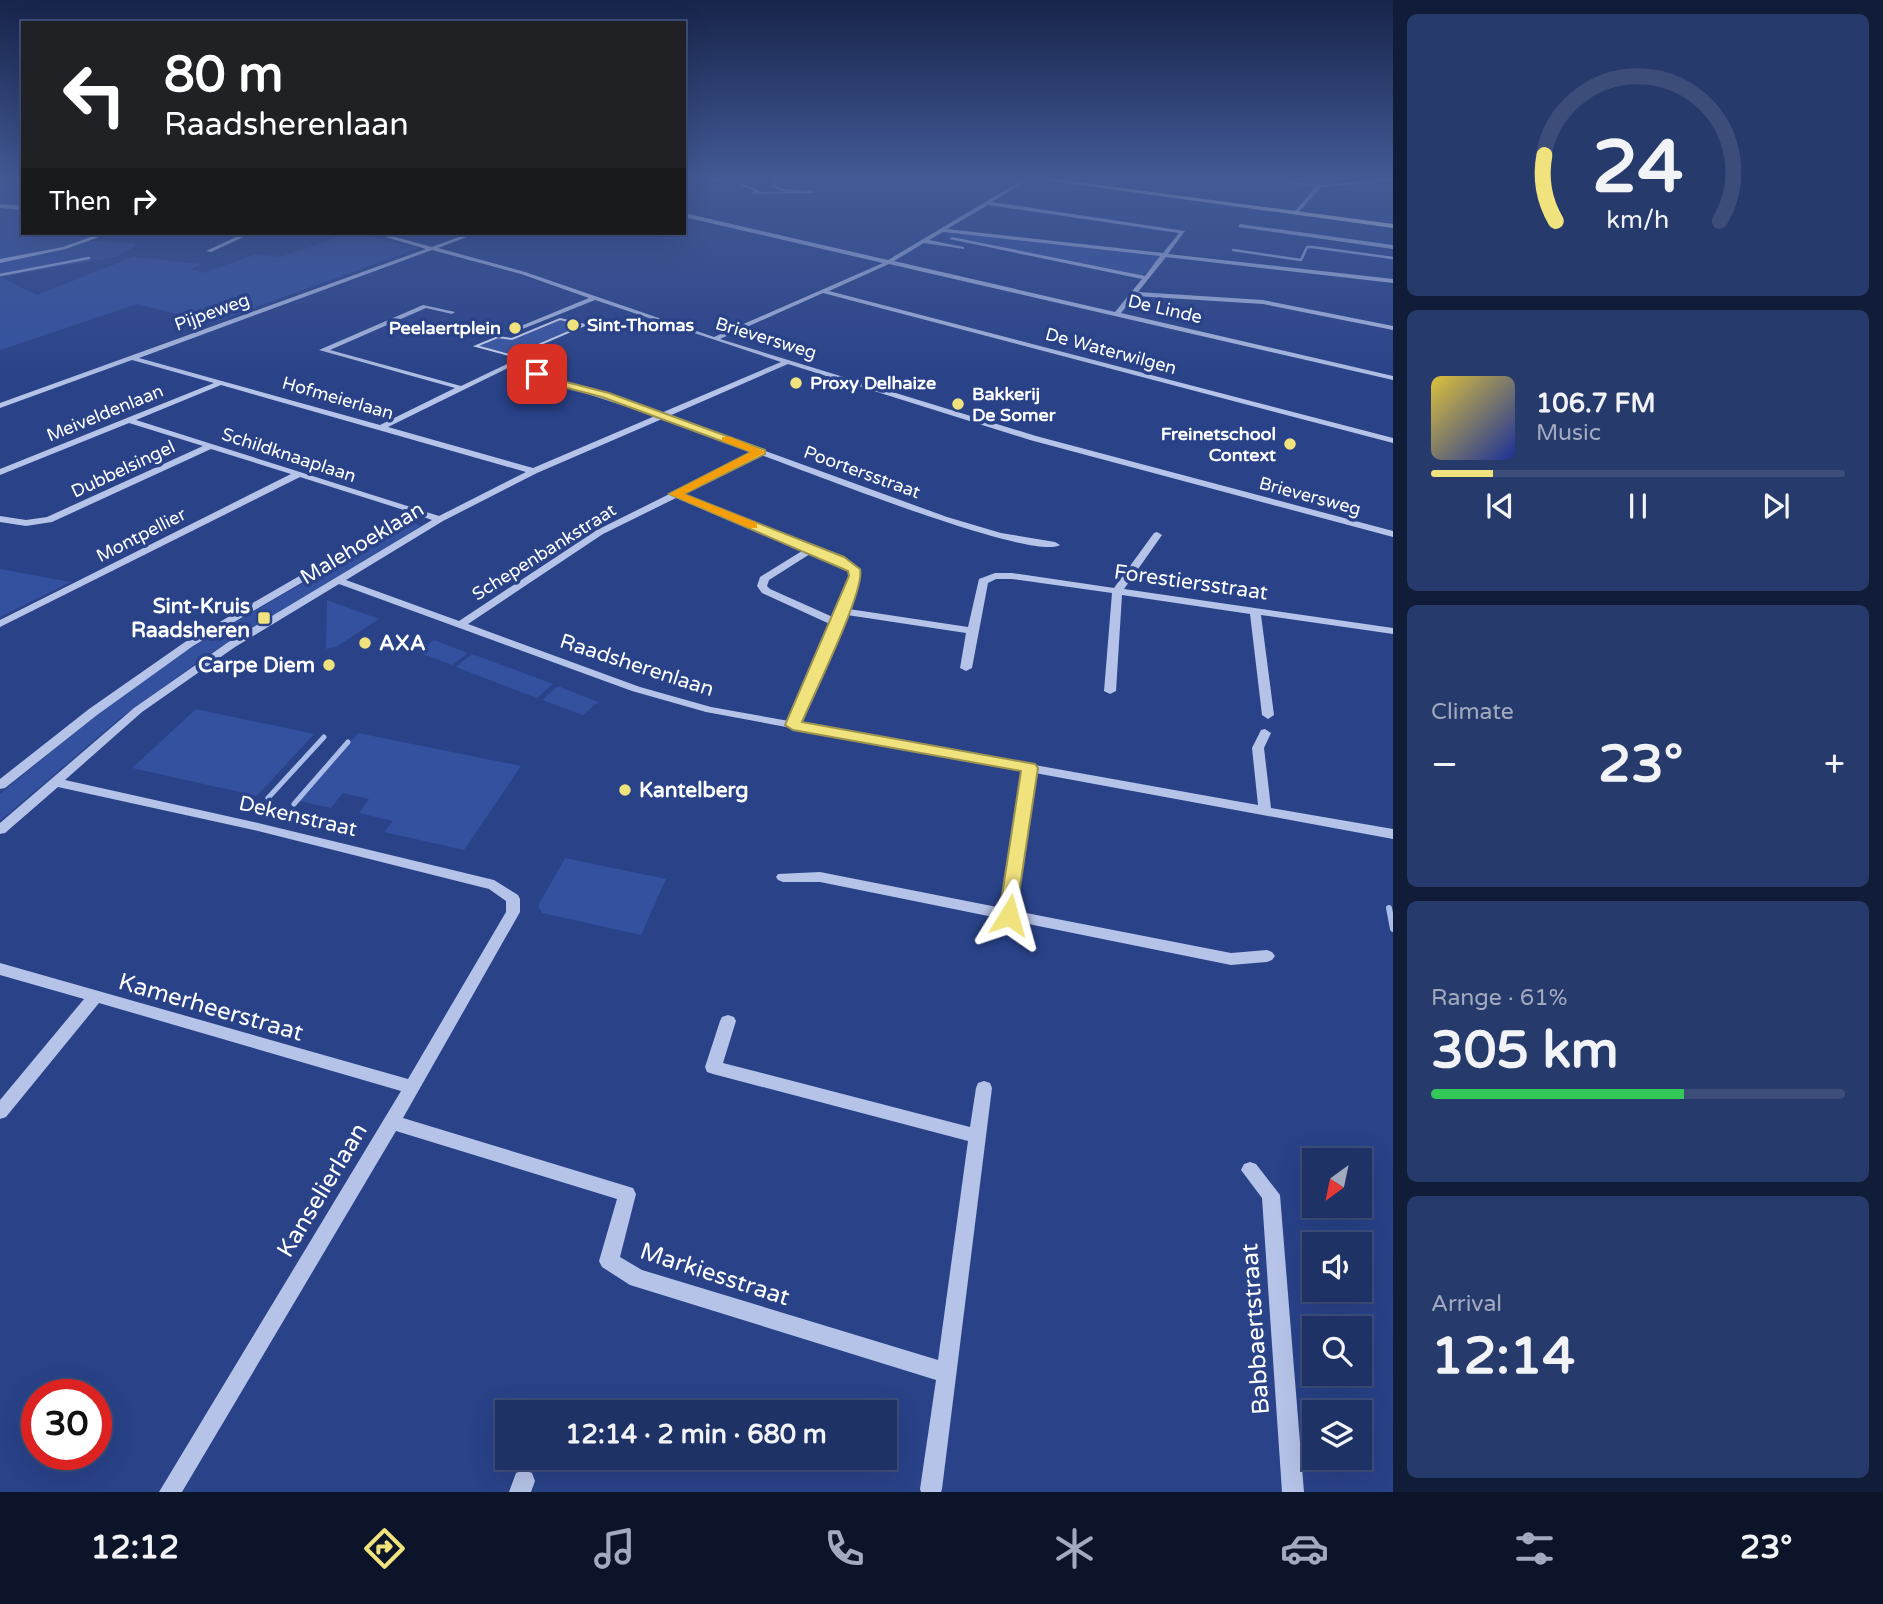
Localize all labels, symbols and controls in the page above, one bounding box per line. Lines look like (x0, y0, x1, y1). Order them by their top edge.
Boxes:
text: 80 m (164, 46, 283, 105)
icon: left (49, 49, 140, 140)
text: Raadsherenlaan (164, 106, 409, 144)
text: 24 (1592, 124, 1684, 212)
icon: right (125, 182, 163, 220)
text: Then (49, 186, 111, 217)
text: km/h (1607, 205, 1669, 235)
street label: Pijpeweg (172, 288, 252, 336)
street label: De Linde (1126, 290, 1204, 328)
street label: Brieversweg (713, 312, 819, 364)
place label: Sint-Thomas (587, 314, 695, 336)
place label: Peelaertplein (389, 317, 501, 339)
marker: Sint-Thomas (565, 317, 581, 333)
marker: Peelaertplein (507, 320, 523, 336)
street label: De Waterwilgen (1043, 323, 1179, 379)
pin (507, 344, 567, 404)
icon: arrive (518, 355, 556, 393)
street label: Hofmeierlaan (280, 372, 396, 424)
place label: Proxy Delhaize (810, 372, 936, 394)
marker: Proxy Delhaize (788, 375, 804, 391)
street label: Meiveldenlaan (43, 380, 167, 446)
place label: Bakkerij De Somer (972, 383, 1057, 426)
text: 106.7 FM (1536, 388, 1656, 419)
marker: Bakkerij De Somer (950, 396, 966, 412)
text: Music (1536, 419, 1601, 447)
street label: Schildknaaplaan (219, 423, 359, 487)
place label: Freinetschool Context (1161, 423, 1276, 466)
street label: Dubbelsingel (68, 435, 178, 503)
marker: Freinetschool Context (1282, 436, 1298, 452)
street label: Poortersstraat (801, 441, 923, 503)
street label: Brieversweg (1257, 472, 1363, 520)
icon: previous (1481, 487, 1519, 525)
icon: pause (1619, 487, 1657, 525)
icon: next (1757, 487, 1795, 525)
street label: Malehoeklaan (296, 497, 429, 590)
street label: Schepenbankstraat (468, 499, 620, 605)
street label: Montpellier (92, 503, 190, 567)
street label: Forestiersstraat (1112, 559, 1269, 606)
place label: Sint-Kruis Raadsheren (131, 594, 250, 643)
marker: Sint-Kruis Raadsheren (256, 610, 272, 626)
street label: Raadsherenlaan (557, 629, 717, 702)
place label: AXA (379, 631, 426, 656)
marker: AXA (357, 635, 373, 651)
place label: Carpe Diem (198, 653, 315, 678)
marker: Carpe Diem (321, 657, 337, 673)
text: Climate (1431, 698, 1514, 726)
text: 23° (1598, 733, 1683, 796)
text: − (1431, 742, 1458, 788)
text: + (1824, 742, 1845, 788)
place label: Kantelberg (639, 778, 749, 803)
marker: Kantelberg (617, 782, 633, 798)
street label: Dekenstraat (236, 791, 359, 842)
position arrow (972, 878, 1046, 952)
street label: Kamerheerstraat (115, 967, 307, 1048)
text: Range · 61% (1431, 984, 1567, 1012)
text: 305 km (1431, 1019, 1619, 1082)
street label: Kanselierlaan (271, 1118, 374, 1263)
north arrow (1302, 1148, 1372, 1218)
map controls (1302, 1148, 1372, 1470)
button: sound (1302, 1232, 1372, 1302)
street label: Markiesstraat (636, 1237, 793, 1312)
street label: Babbaertstraat (1235, 1242, 1276, 1416)
text: Arrival (1431, 1290, 1502, 1318)
button: search (1302, 1316, 1372, 1386)
text: 12:14 (1431, 1325, 1575, 1388)
speed limit sign: 30 (21, 1379, 112, 1470)
button: layers (1302, 1400, 1372, 1470)
text: 12:14 · 2 min · 680 m (565, 1419, 827, 1450)
icon: directions (360, 1524, 409, 1573)
icon: music (590, 1524, 639, 1573)
icon: phone (820, 1524, 869, 1573)
icon: climate (1050, 1524, 1099, 1573)
icon: car (1280, 1524, 1329, 1573)
icon: filters (1510, 1524, 1559, 1573)
text: 12:12 (90, 1529, 179, 1567)
text: 23° (1740, 1529, 1792, 1567)

